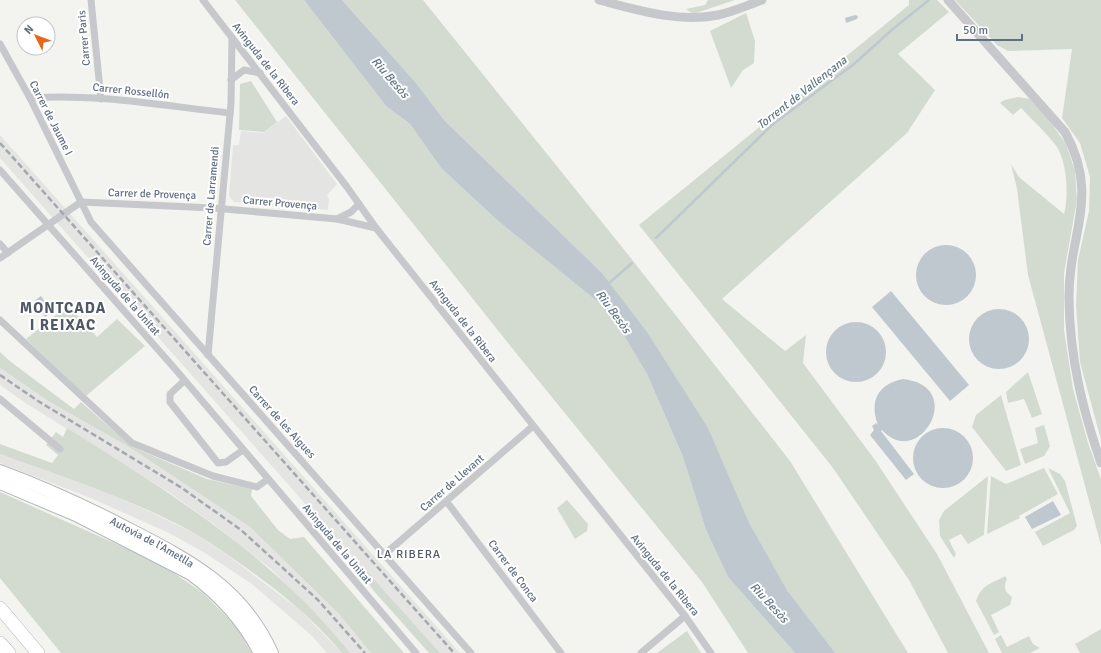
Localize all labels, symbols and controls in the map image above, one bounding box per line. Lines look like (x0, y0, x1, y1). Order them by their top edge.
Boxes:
street label: Carrer Paris (75, 10, 93, 66)
north arrow (16, 16, 56, 56)
scale bar (957, 16, 1022, 42)
street label: Avinguda de la Ribera (230, 20, 303, 108)
text: N (22, 22, 36, 37)
text: 50 m (963, 23, 988, 38)
water label: Torrent de Vallençana (754, 53, 851, 133)
water label: Riu Besòs (368, 54, 413, 103)
street label: Carrer de Jaume I (27, 79, 75, 157)
street label: Carrer Rossellón (92, 80, 170, 102)
street label: Carrer de Larramendi (200, 146, 222, 246)
street label: Carrer de Provença (108, 186, 197, 202)
street label: Carrer Provença (242, 193, 318, 213)
street label: Avinguda de la Unitat (87, 254, 163, 338)
street label: Avinguda de la Ribera (427, 277, 500, 365)
water label: Riu Besòs (592, 287, 635, 338)
district label: MONTCADA I REIXAC (20, 299, 106, 334)
street label: Carrer de les Aigues (246, 383, 318, 461)
street label: Carrer de Llevant (417, 452, 487, 514)
street label: Avinguda de la Unitat (300, 501, 374, 587)
street label: Autovia de l'Ametlla (108, 514, 197, 570)
street label: Avinguda de la Ribera (628, 531, 702, 619)
street label: Carrer de Conca (485, 537, 541, 605)
district label: LA RIBERA (377, 547, 441, 562)
water label: Riu Besòs (747, 580, 793, 628)

